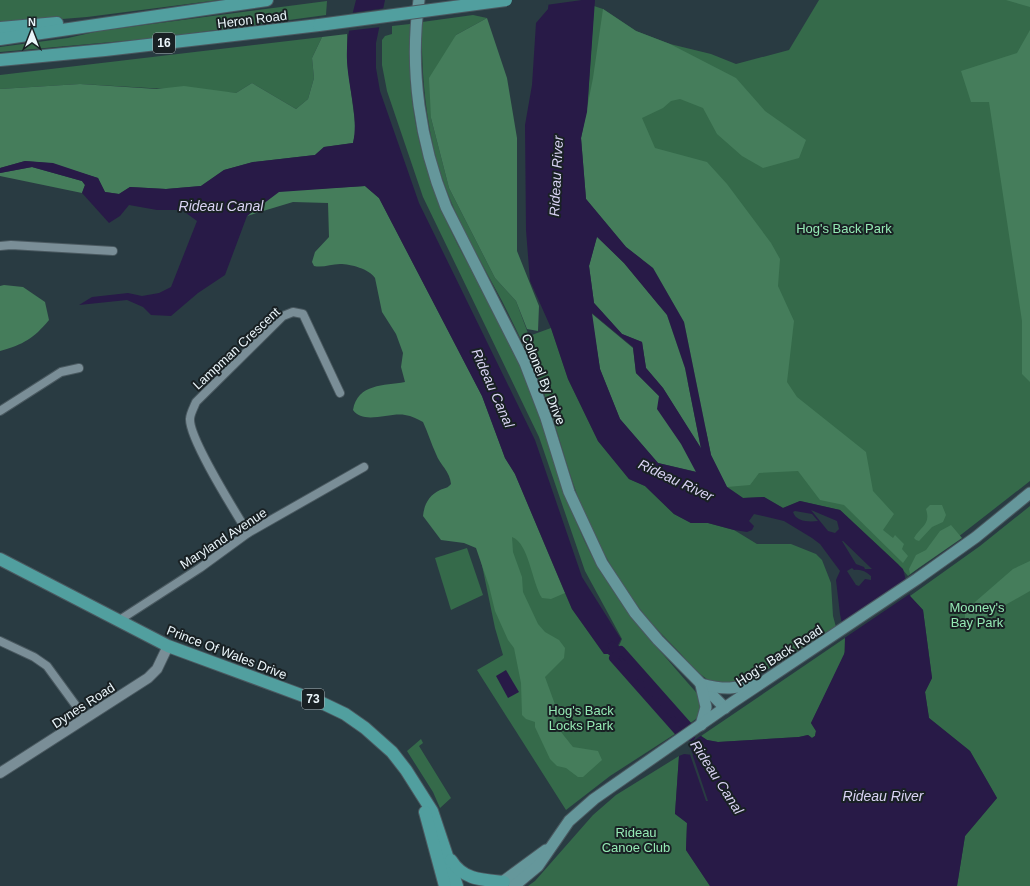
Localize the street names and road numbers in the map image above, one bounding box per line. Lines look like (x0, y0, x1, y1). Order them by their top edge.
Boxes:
street label: Heron Road (216, 8, 288, 31)
road number: 16 (153, 33, 175, 53)
street label: Lampman Crescent (190, 304, 283, 393)
street label: Colonel By Drive (518, 331, 569, 427)
street label: Maryland Avenue (177, 505, 269, 572)
street label: Hog's Back Road (733, 622, 825, 689)
street label: Prince Of Wales Drive (165, 623, 289, 682)
street label: Dynes Road (49, 680, 117, 731)
road number: 73 (302, 689, 324, 709)

